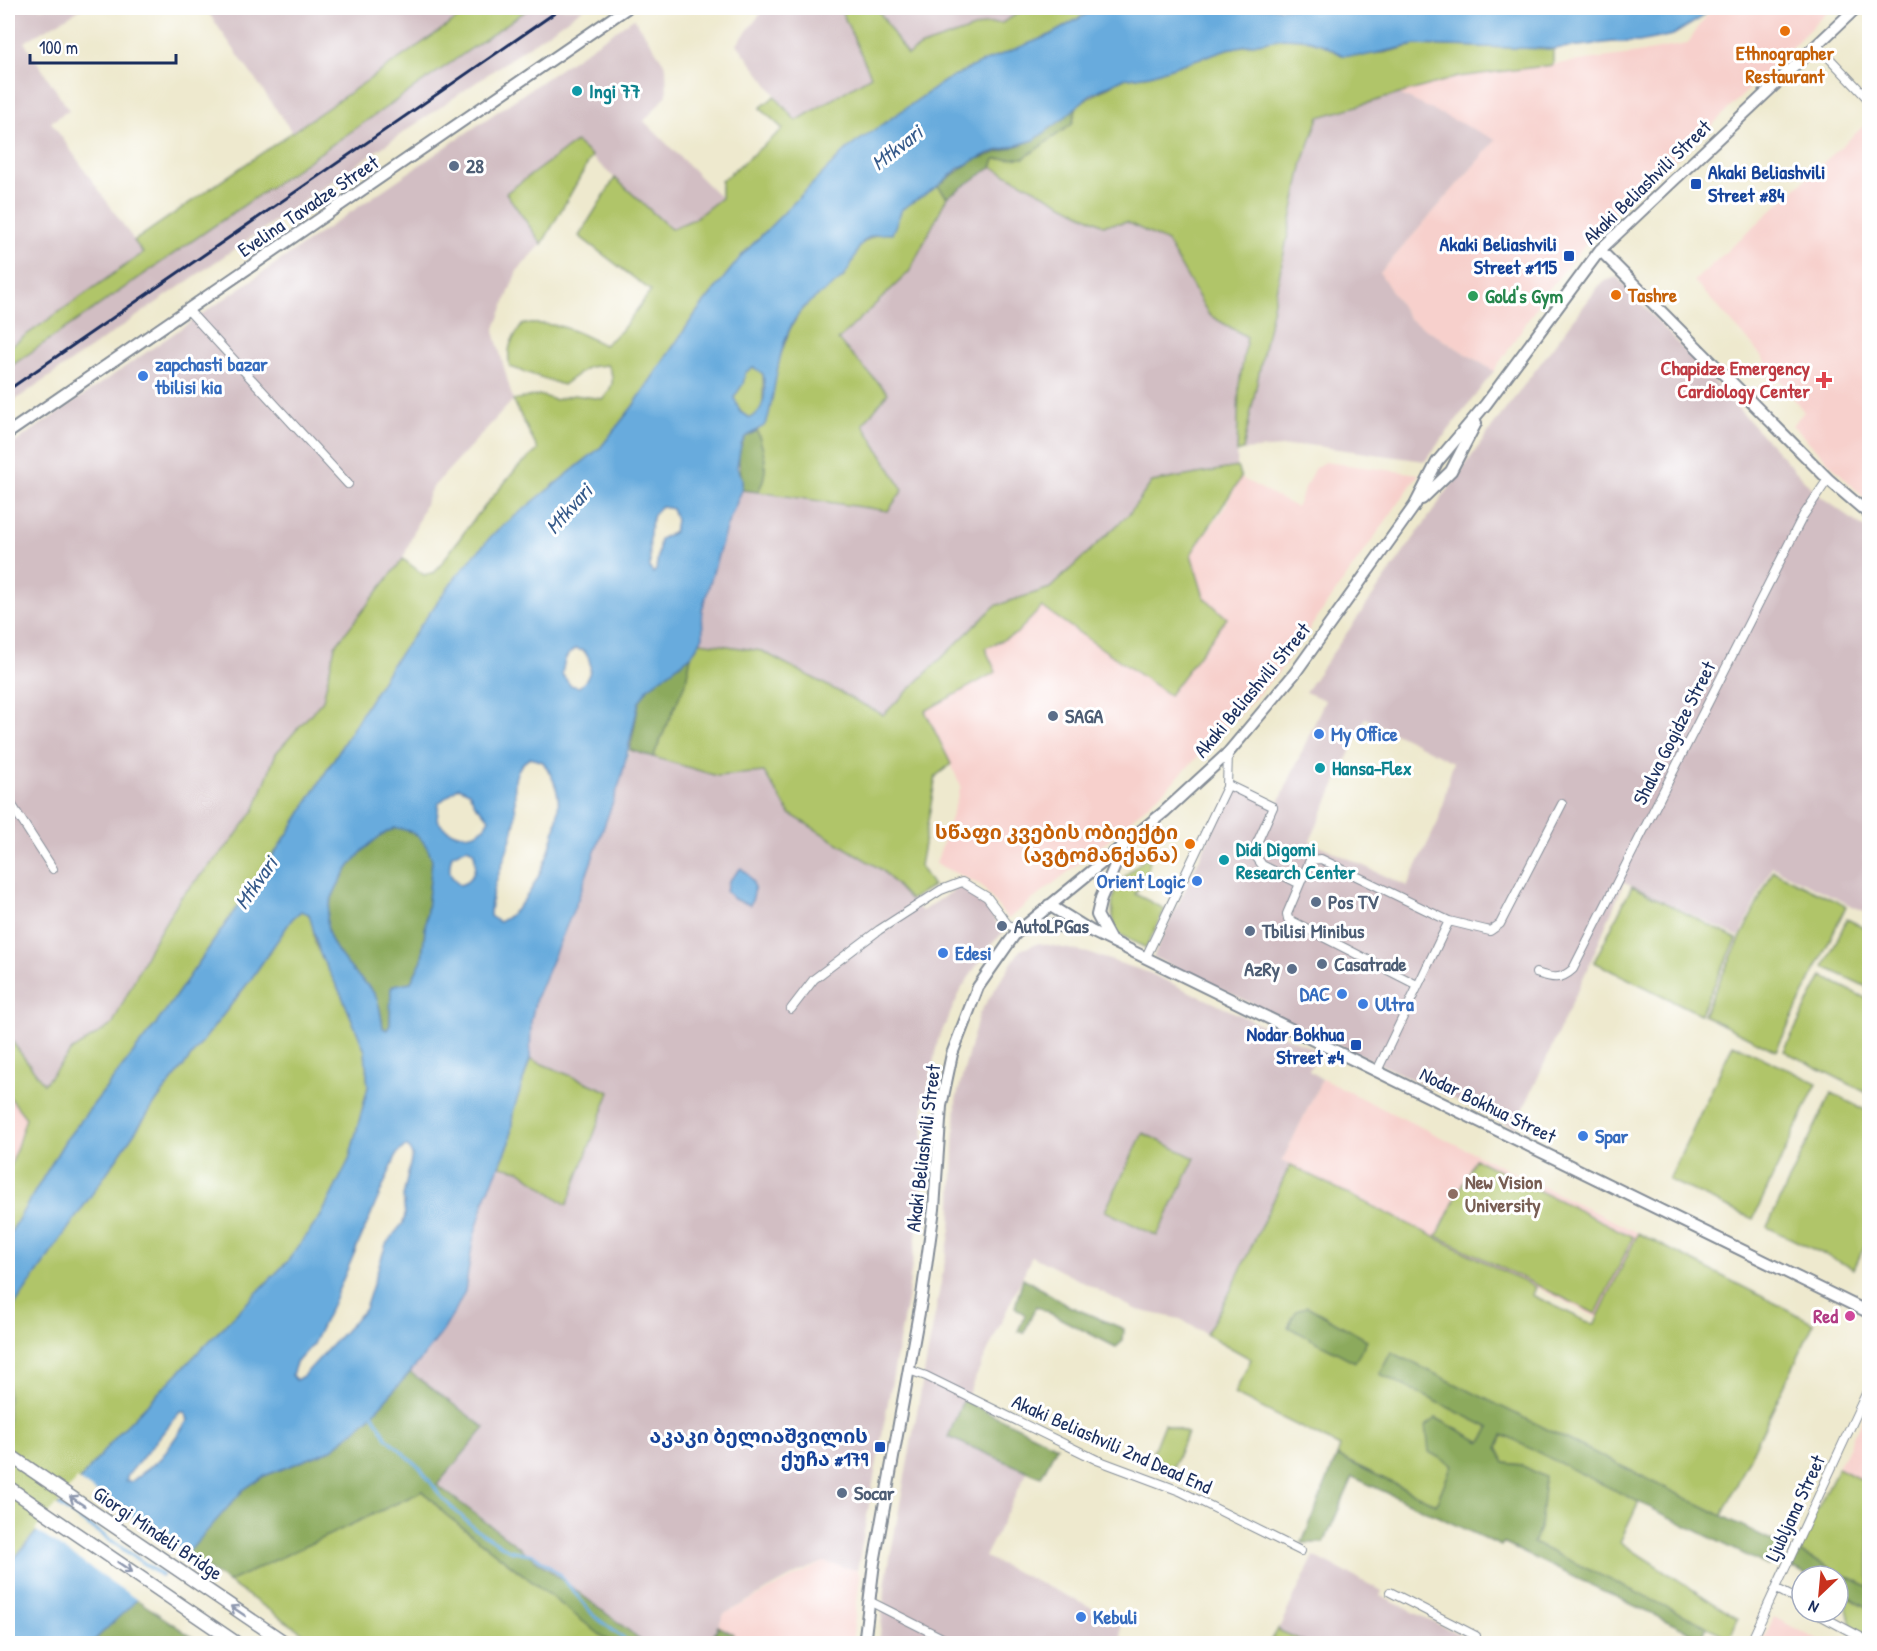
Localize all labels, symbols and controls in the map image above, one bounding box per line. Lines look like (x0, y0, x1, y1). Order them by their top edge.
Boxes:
marker: Ethnographer Restaurant (1778, 24, 1792, 38)
scale bar (30, 27, 176, 65)
text: 100 m (39, 35, 78, 60)
place label: Ethnographer Restaurant (1736, 39, 1834, 89)
place label: Ingi 77 (589, 77, 641, 105)
marker: Ingi 77 (570, 84, 584, 98)
street label: Akaki Beliashvili Street (1577, 113, 1717, 250)
water label: Mtkvari (865, 117, 930, 177)
street label: Evelina Tavadze Street (232, 148, 384, 263)
place label: 28 (466, 152, 484, 179)
place label: Akaki Beliashvili Street #84 (1708, 158, 1825, 208)
marker: 28 (447, 159, 461, 173)
marker: Akaki Beliashvili Street #84 (1689, 177, 1703, 191)
place label: Akaki Beliashvili Street #115 (1440, 230, 1558, 280)
marker: Akaki Beliashvili Street #115 (1562, 249, 1576, 263)
place label: Tashre (1627, 281, 1677, 308)
place label: Gold's Gym (1485, 282, 1563, 310)
marker: Tashre (1609, 288, 1623, 302)
marker: Gold's Gym (1466, 289, 1480, 303)
place label: zapchasti bazar tbilisi kia (154, 350, 268, 400)
place label: Chapidze Emergency Cardiology Center (1661, 354, 1811, 405)
marker: zapchasti bazar tbilisi kia (136, 369, 150, 383)
marker: Chapidze Emergency Cardiology Center (1815, 371, 1833, 389)
water label: Mtkvari (538, 476, 600, 540)
street label: Akaki Beliashvili Street (1187, 616, 1317, 763)
street label: Shalva Gogidze Street (1626, 655, 1722, 809)
place label: SAGA (1065, 702, 1104, 729)
marker: SAGA (1046, 709, 1060, 723)
place label: My Office (1331, 720, 1398, 748)
marker: My Office (1312, 727, 1326, 741)
place label: Hansa-Flex (1332, 754, 1412, 781)
marker: Hansa-Flex (1313, 761, 1327, 775)
place label: სწაფი კვების ობიექტი (ავტომანქანა) (935, 818, 1178, 868)
place label: Didi Digomi Research Center (1236, 835, 1356, 885)
marker: სწაფი კვების ობიექტი (ავტომანქანა) (1183, 837, 1197, 851)
water label: Mtkvari (227, 849, 285, 915)
marker: Didi Digomi Research Center (1217, 853, 1231, 867)
place label: Orient Logic (1097, 867, 1186, 895)
marker: Orient Logic (1190, 874, 1204, 888)
place label: Pos TV (1328, 888, 1379, 915)
marker: Pos TV (1309, 895, 1323, 909)
place label: AutoLPGas (1014, 912, 1089, 939)
place label: Tbilisi Minibus (1261, 917, 1365, 944)
marker: AutoLPGas (995, 919, 1009, 933)
marker: Tbilisi Minibus (1243, 924, 1257, 938)
place label: Edesi (955, 939, 992, 966)
marker: Edesi (936, 946, 950, 960)
place label: Casatrade (1334, 950, 1407, 977)
place label: AzRy (1244, 955, 1281, 983)
marker: Casatrade (1315, 957, 1329, 971)
marker: AzRy (1285, 962, 1299, 976)
place label: DAC (1300, 980, 1330, 1007)
marker: DAC (1335, 987, 1349, 1001)
place label: Ultra (1375, 990, 1414, 1017)
marker: Ultra (1356, 997, 1370, 1011)
place label: Nodar Bokhua Street #4 (1247, 1020, 1344, 1070)
marker: Nodar Bokhua Street #4 (1349, 1038, 1363, 1052)
street label: Nodar Bokhua Street (1416, 1060, 1562, 1150)
street label: Akaki Beliashvili Street (899, 1062, 946, 1233)
place label: Spar (1595, 1122, 1629, 1150)
marker: Spar (1576, 1129, 1590, 1143)
place label: New Vision University (1465, 1168, 1542, 1219)
marker: New Vision University (1446, 1187, 1460, 1201)
place label: Red (1813, 1302, 1838, 1329)
marker: Red (1843, 1309, 1857, 1323)
street label: Akaki Beliashvili 2nd Dead End (1008, 1387, 1217, 1500)
place label: აკაკი ბელიაშვილის ქუჩა #179 (650, 1422, 869, 1472)
marker: აკაკი ბელიაშვილის ქუჩა #179 (873, 1440, 887, 1454)
street label: Ljubljana Street (1758, 1449, 1831, 1565)
street label: Giorgi Mindeli Bridge (88, 1479, 228, 1586)
place label: Socar (854, 1479, 895, 1506)
marker: Socar (835, 1486, 849, 1500)
one-way arrow (69, 1495, 85, 1507)
one-way arrow (117, 1561, 133, 1573)
north arrow (1790, 1564, 1850, 1624)
text: N (1804, 1596, 1822, 1619)
place label: Kebuli (1093, 1603, 1137, 1630)
one-way arrow (231, 1605, 247, 1617)
marker: Kebuli (1074, 1610, 1088, 1624)

